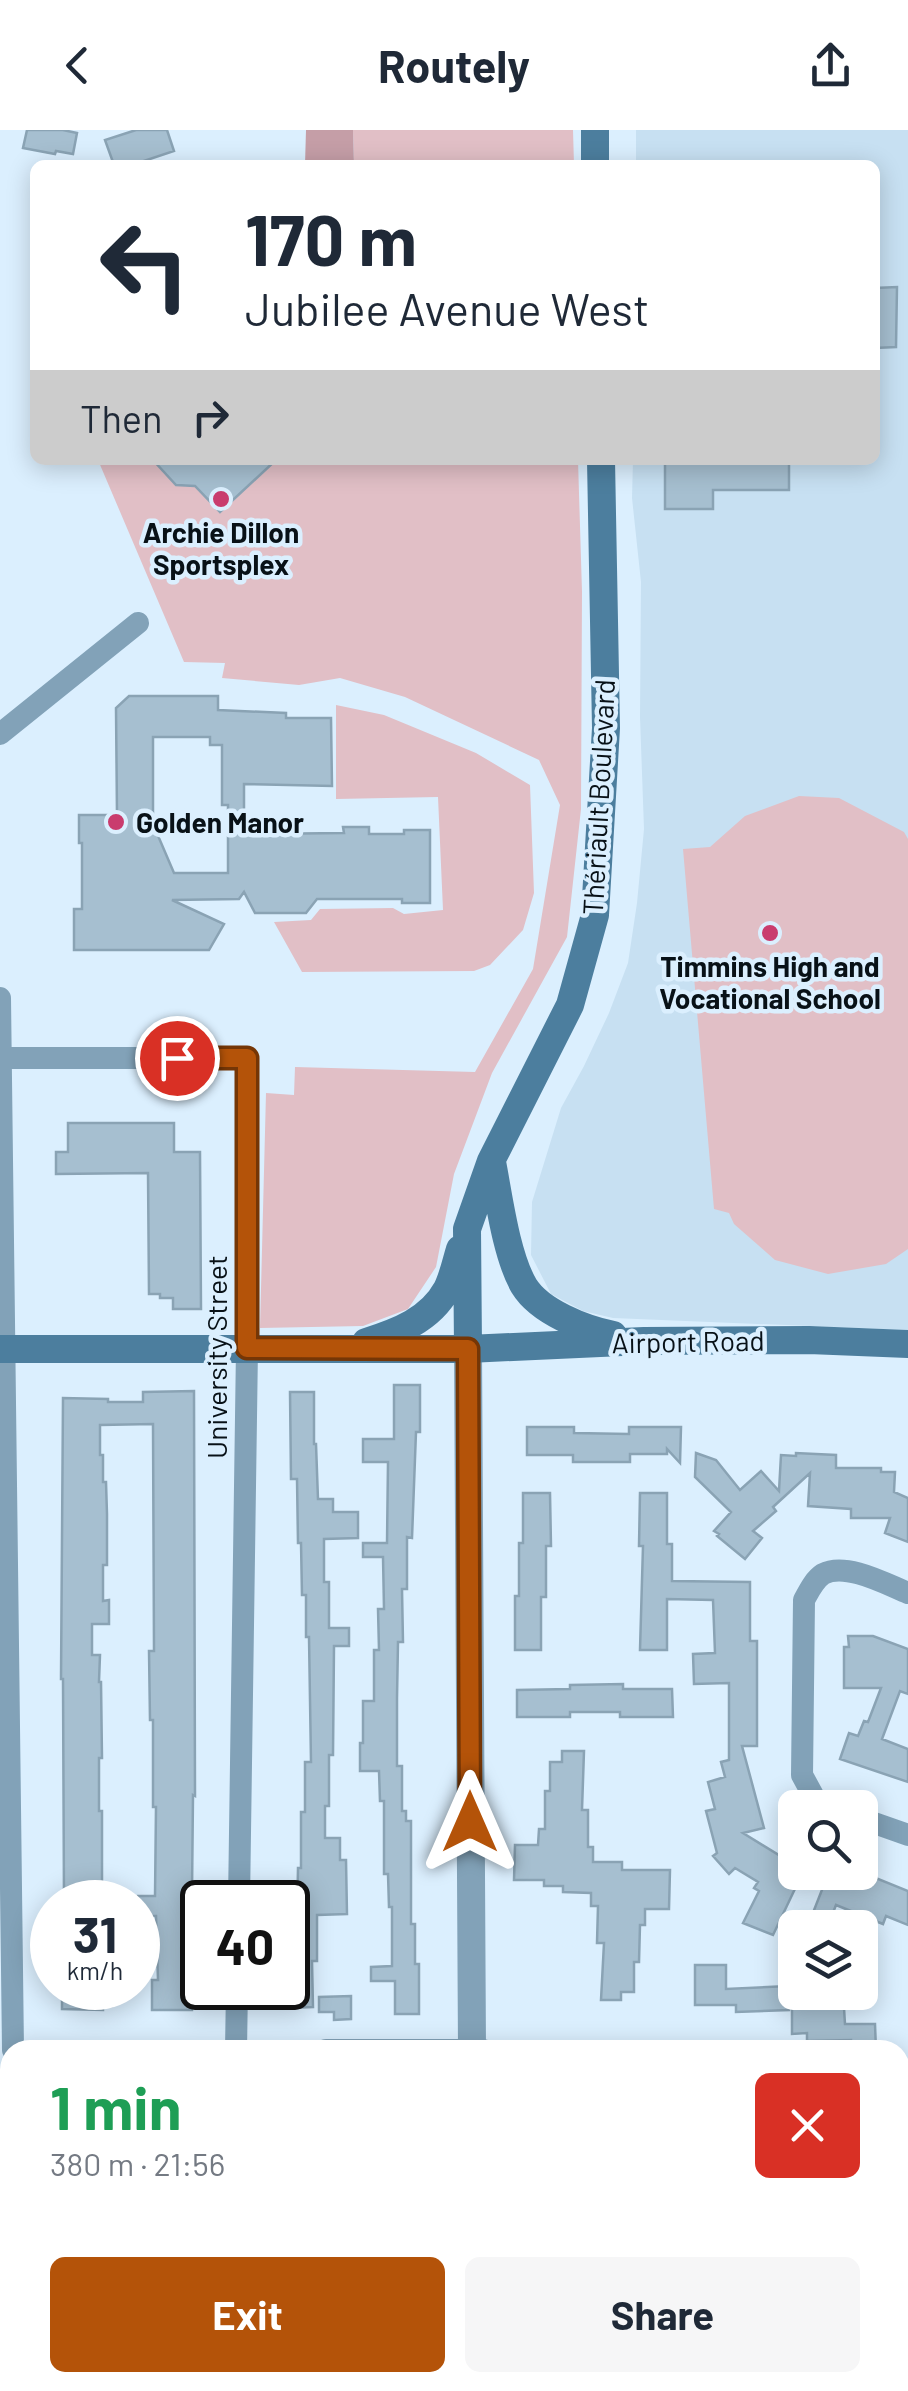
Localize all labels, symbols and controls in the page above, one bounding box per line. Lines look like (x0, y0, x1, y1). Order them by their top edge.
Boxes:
icon: back (50, 38, 105, 93)
text: Routely (378, 38, 530, 92)
icon: share (803, 38, 858, 93)
text: 170 m (245, 196, 417, 280)
icon: left (80, 200, 210, 330)
text: Jubilee Avenue West (245, 281, 649, 335)
icon: right (183, 390, 238, 445)
text: Then (80, 395, 163, 441)
marker: Archie Dillon Sportsplex (210, 488, 232, 510)
place label: Archie Dillon Sportsplex (143, 515, 299, 581)
street label: Thériault Boulevard (575, 678, 621, 916)
place label: Golden Manor (136, 805, 304, 839)
marker: Golden Manor (105, 811, 127, 833)
marker: Timmins High and Vocational School (759, 922, 781, 944)
place label: Timmins High and Vocational School (659, 949, 881, 1015)
pin (135, 1016, 220, 1101)
icon: arrive (150, 1031, 205, 1086)
street label: University Street (199, 1255, 233, 1459)
street label: Airport Road (611, 1323, 765, 1359)
position arrow (418, 1770, 522, 1874)
map controls (778, 1790, 878, 2010)
button: search (778, 1790, 878, 1890)
speed limit sign: 40 (180, 1880, 310, 2010)
text: 31 (73, 1903, 117, 1963)
button: layers (778, 1910, 878, 2010)
text: km/h (67, 1955, 123, 1985)
text: 1 min (50, 2070, 181, 2142)
button: close (755, 2073, 860, 2178)
text: 380 m · 21:56 (50, 2144, 225, 2182)
button: Exit (50, 2257, 445, 2372)
button: Share (465, 2257, 860, 2372)

